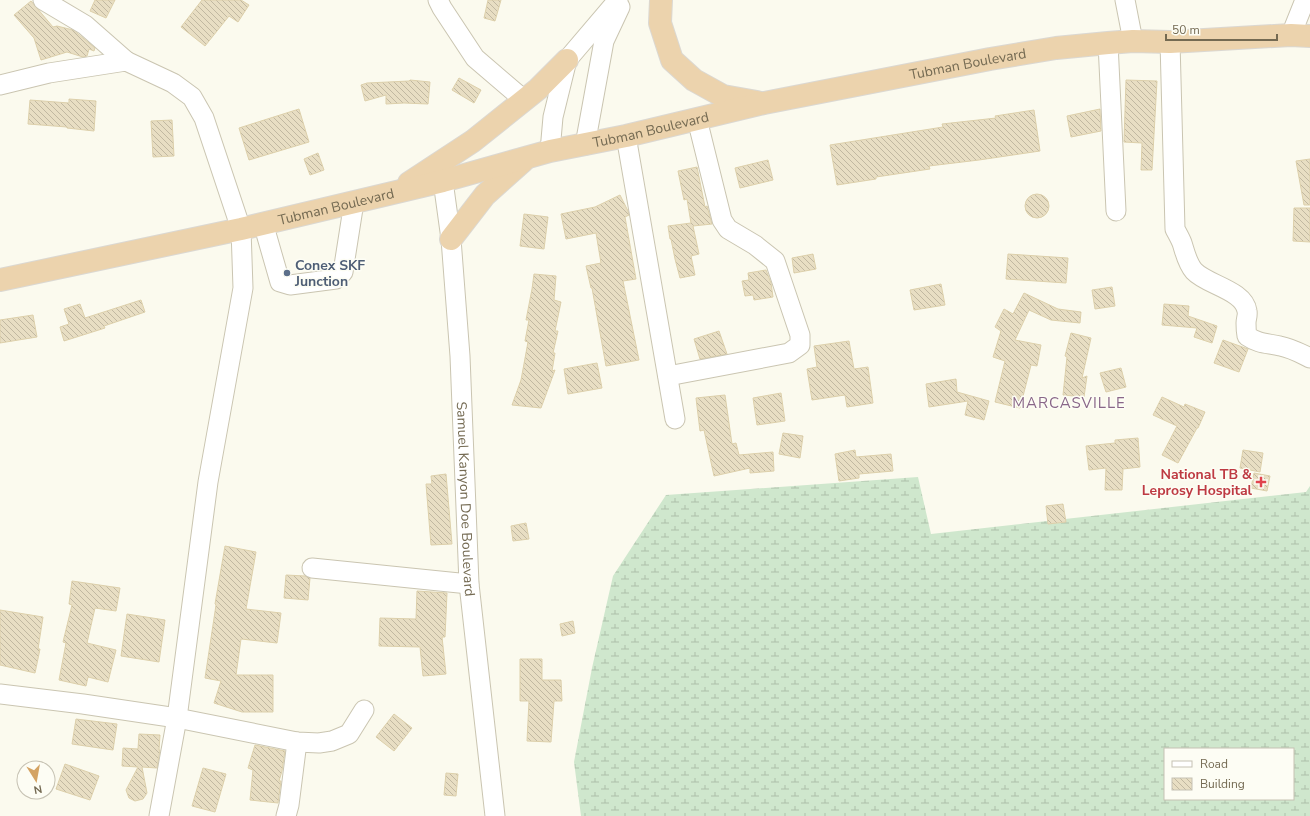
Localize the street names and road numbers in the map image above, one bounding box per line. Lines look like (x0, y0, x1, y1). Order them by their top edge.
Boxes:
street label: Tubman Boulevard (908, 44, 1028, 84)
street label: Tubman Boulevard (591, 108, 711, 152)
street label: Tubman Boulevard (276, 184, 396, 230)
street label: Samuel Kanyon Doe Boulevard (452, 401, 479, 597)

